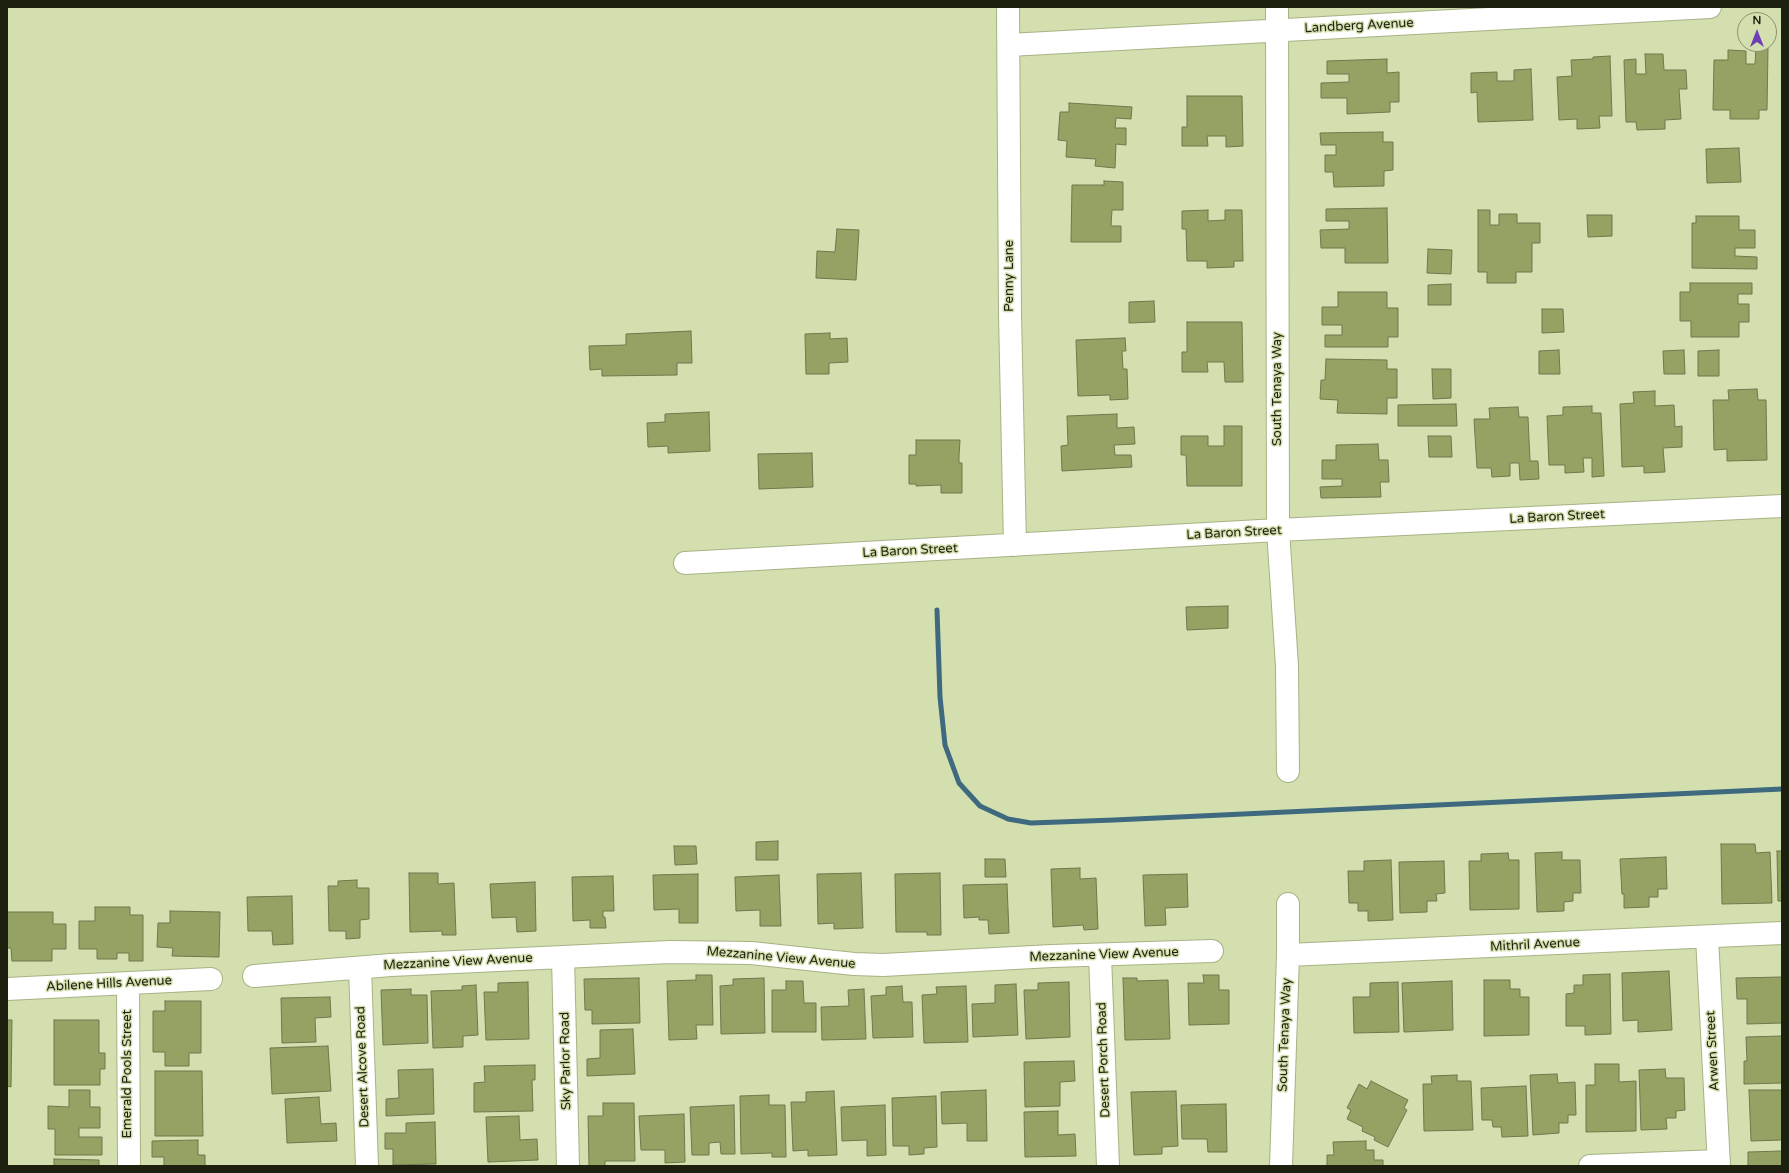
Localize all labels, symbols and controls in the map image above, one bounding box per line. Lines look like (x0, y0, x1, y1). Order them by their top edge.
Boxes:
north arrow (1737, 12, 1777, 52)
text: N (1753, 14, 1761, 27)
street label: Landberg Avenue (1304, 15, 1414, 37)
street label: Penny Lane (1002, 240, 1018, 312)
street label: South Tenaya Way (1270, 332, 1286, 446)
street label: La Baron Street (1509, 507, 1605, 527)
street label: La Baron Street (1186, 523, 1282, 543)
street label: La Baron Street (862, 541, 958, 561)
street label: Mithril Avenue (1490, 935, 1580, 955)
street label: Mezzanine View Avenue (706, 944, 856, 972)
street label: Mezzanine View Avenue (1029, 945, 1179, 965)
street label: Mezzanine View Avenue (383, 950, 533, 974)
street label: Abilene Hills Avenue (46, 973, 172, 995)
street label: South Tenaya Way (1275, 978, 1295, 1092)
street label: Desert Porch Road (1094, 1002, 1114, 1118)
street label: Desert Alcove Road (353, 1006, 373, 1128)
street label: Emerald Pools Street (120, 1010, 136, 1138)
street label: Arwen Street (1703, 1010, 1723, 1092)
street label: Sky Parlor Road (557, 1012, 575, 1110)

